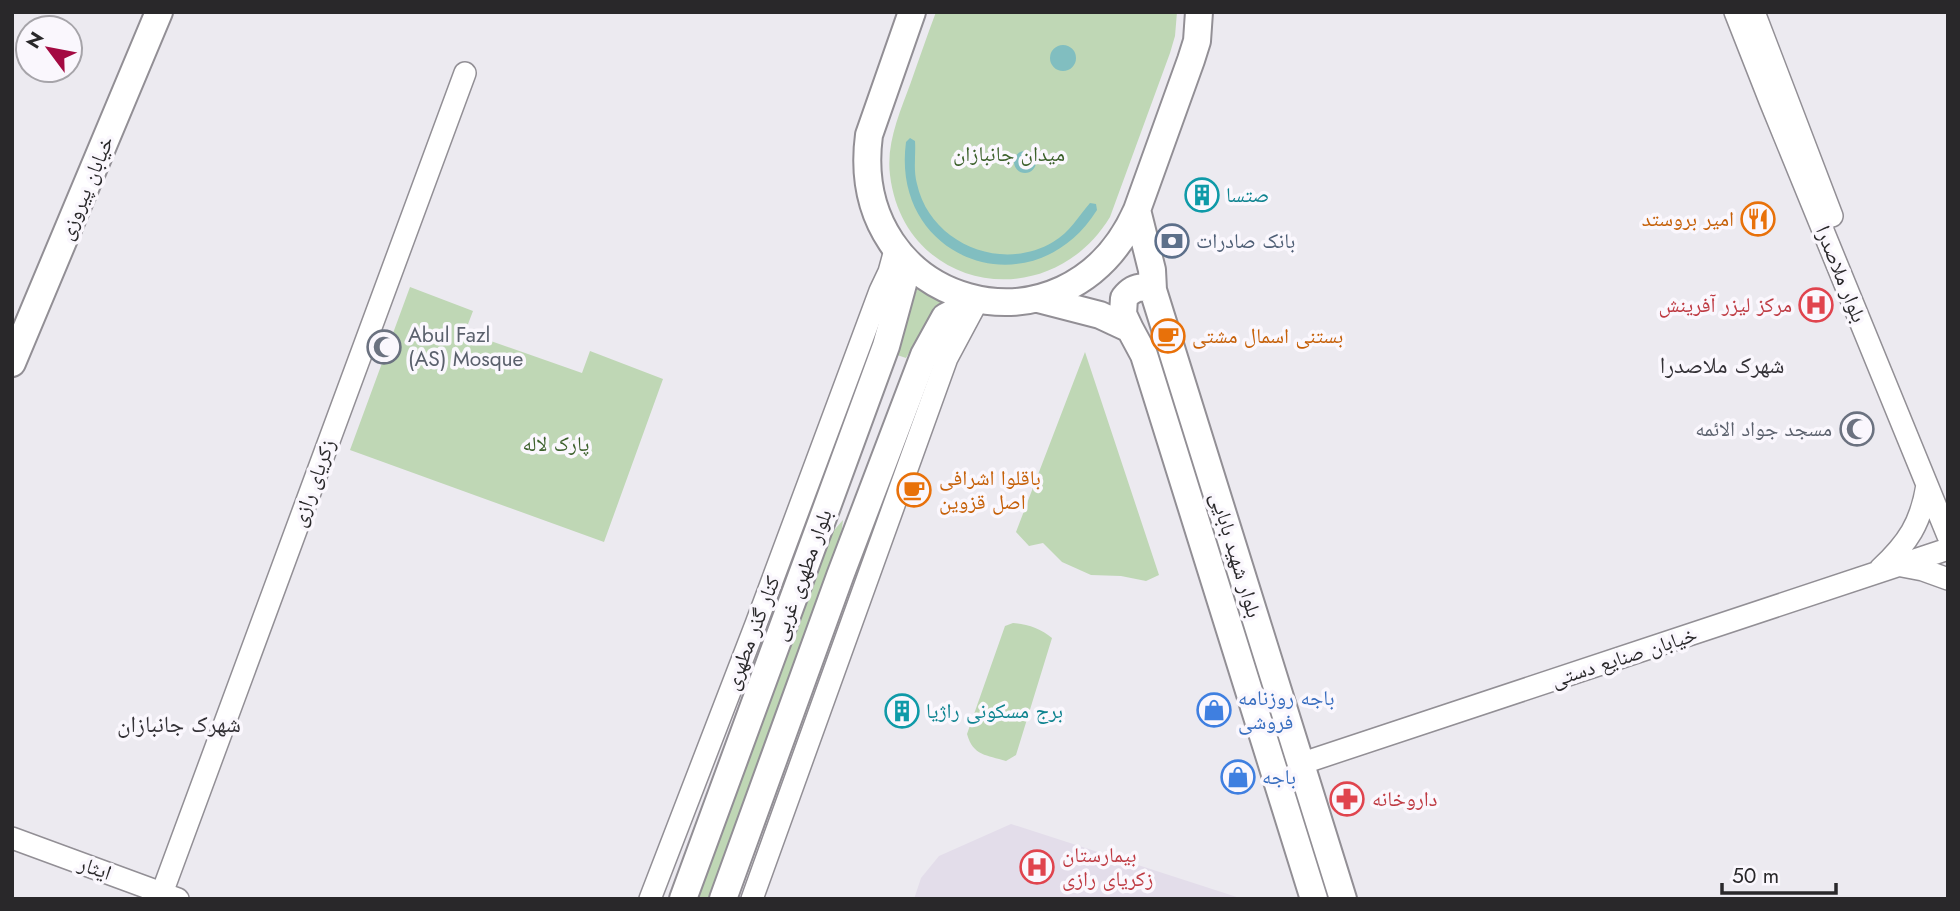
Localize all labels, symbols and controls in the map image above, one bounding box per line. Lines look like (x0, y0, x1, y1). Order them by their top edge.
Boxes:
north arrow (14, 14, 84, 84)
text: N (20, 27, 50, 54)
street label: خیابان پیروزی (51, 131, 121, 245)
park label: میدان جانبازان (953, 139, 1065, 169)
building icon: صتسا (1183, 176, 1221, 214)
place label: صتسا (1226, 180, 1269, 210)
restaurant icon: امیر بروستد (1739, 200, 1777, 238)
place label: امیر بروستد (1642, 204, 1734, 234)
street label: بلوار ملاصدرا (1808, 221, 1874, 327)
bank icon: بانک صادرات (1153, 222, 1191, 260)
place label: بانک صادرات (1196, 226, 1295, 256)
hospital icon: مرکز لیزر آفرینش (1797, 286, 1835, 324)
place label: مرکز لیزر آفرینش (1659, 290, 1792, 320)
cafe icon: بستنی اسمال مشتی (1149, 317, 1187, 355)
place label: Abul Fazl (AS) Mosque (408, 320, 524, 374)
place label: بستنی اسمال مشتی (1192, 321, 1343, 351)
mosque icon: Abul Fazl (AS) Mosque (365, 328, 403, 366)
district label: شهرک ملاصدرا (1660, 348, 1784, 382)
mosque icon: مسجد جواد الائمه (1838, 410, 1876, 448)
place label: مسجد جواد الائمه (1695, 414, 1832, 444)
park label: پارک لاله (523, 429, 589, 459)
street label: زکریای رازی (283, 435, 343, 531)
place label: باقلوا اشرافی اصل قزوین (939, 463, 1041, 517)
cafe icon: باقلوا اشرافی اصل قزوین (895, 471, 933, 509)
street label: بلوار شهید بابایی (1203, 489, 1269, 621)
street label: بلوار مطهری غربی (764, 505, 840, 645)
street label: کنار گذر مطهری (717, 571, 788, 694)
street label: خیابان صنایع دستی (1547, 619, 1701, 695)
place label: باجه روزنامه فروشی (1238, 683, 1334, 737)
shop icon: باجه روزنامه فروشی (1195, 691, 1233, 729)
building icon: برج مسکونی راژیا (883, 692, 921, 730)
place label: برج مسکونی راژیا (926, 696, 1063, 726)
district label: شهرک جانبازان (117, 707, 241, 741)
shop icon: باجه (1219, 758, 1257, 796)
place label: باجه (1262, 762, 1296, 792)
pharmacy icon: داروخانه (1328, 780, 1366, 818)
place label: داروخانه (1372, 784, 1438, 814)
place label: بیمارستان زکریای رازی (1062, 840, 1153, 894)
street label: ایثار (73, 848, 116, 888)
hospital icon: بیمارستان زکریای رازی (1018, 848, 1056, 886)
scale bar (1722, 852, 1836, 896)
text: 50 m (1732, 861, 1779, 891)

